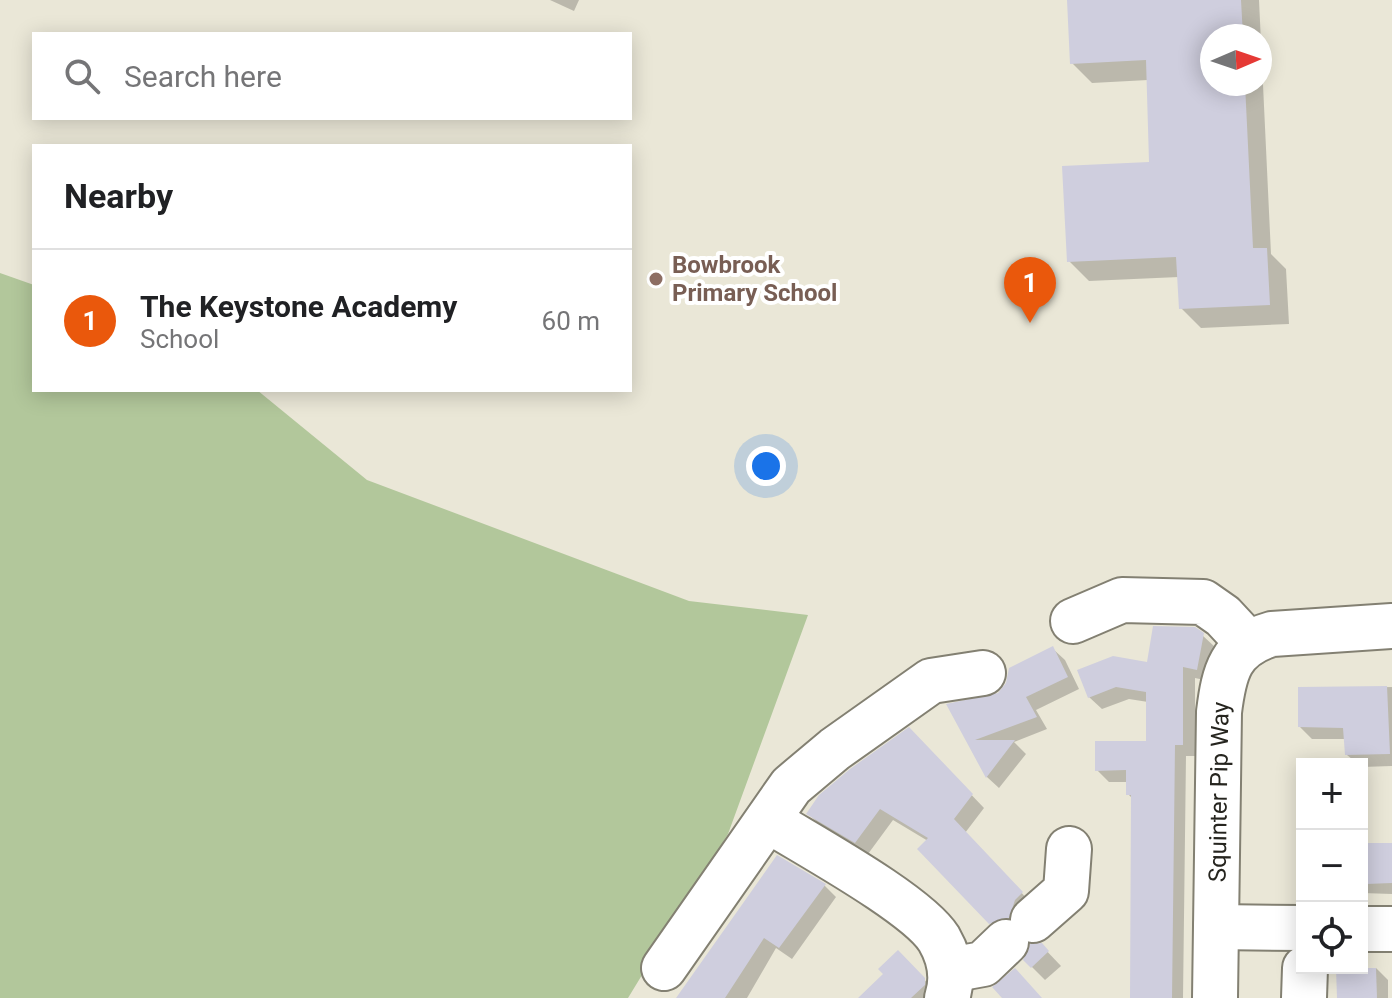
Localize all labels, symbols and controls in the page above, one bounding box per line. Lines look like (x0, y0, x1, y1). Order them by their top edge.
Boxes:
north arrow (1200, 24, 1272, 96)
search box (32, 32, 632, 120)
icon: search (60, 54, 104, 98)
text: Search here (124, 59, 282, 94)
text: Nearby (64, 176, 173, 216)
place label: Bowbrook Primary School (672, 251, 837, 307)
pin: 1 (1004, 257, 1056, 323)
marker: Bowbrook Primary School (647, 270, 665, 288)
text: The Keystone Academy (140, 289, 457, 324)
text: 1 (83, 306, 97, 336)
text: 60 m (542, 306, 600, 336)
text: School (140, 324, 219, 354)
your location (746, 446, 786, 486)
street label: Squinter Pip Way (1203, 701, 1235, 882)
map controls (1296, 758, 1368, 974)
button: + (1296, 758, 1368, 830)
button: − (1296, 830, 1368, 902)
button: locate (1296, 902, 1368, 974)

